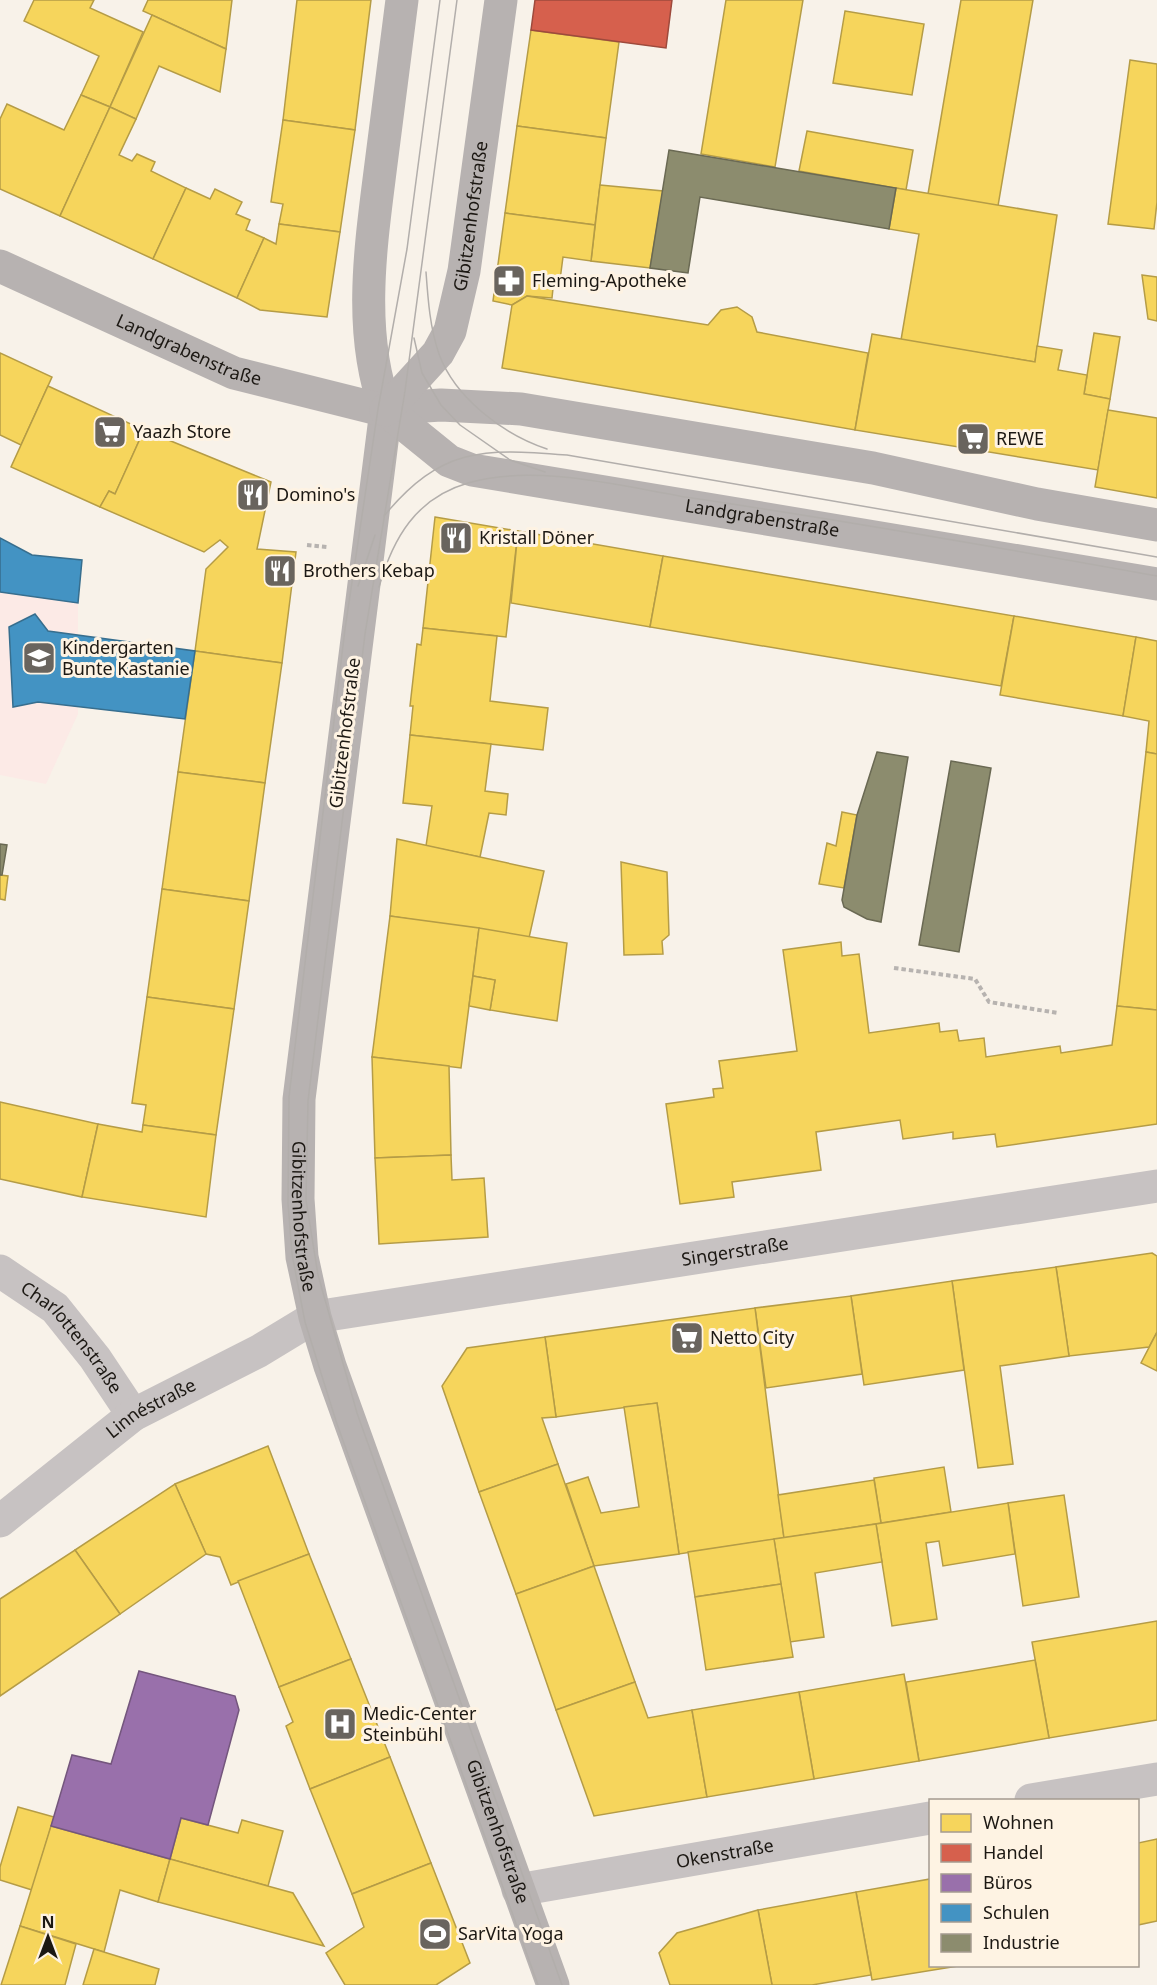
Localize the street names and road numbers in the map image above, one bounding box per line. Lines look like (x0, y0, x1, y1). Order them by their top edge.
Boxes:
street label: Gibitzenhofstraße (447, 139, 493, 294)
street label: Landgrabenstraße (113, 308, 264, 390)
street label: Landgrabenstraße (683, 493, 841, 542)
street label: Gibitzenhofstraße (323, 656, 365, 810)
street label: Gibitzenhofstraße (287, 1141, 322, 1294)
street label: Singerstraße (680, 1230, 790, 1271)
street label: Charlottenstraße (16, 1275, 128, 1398)
street label: Linnéstraße (100, 1372, 200, 1443)
street label: Gibitzenhofstraße (462, 1756, 536, 1907)
street label: Okenstraße (674, 1833, 775, 1873)

